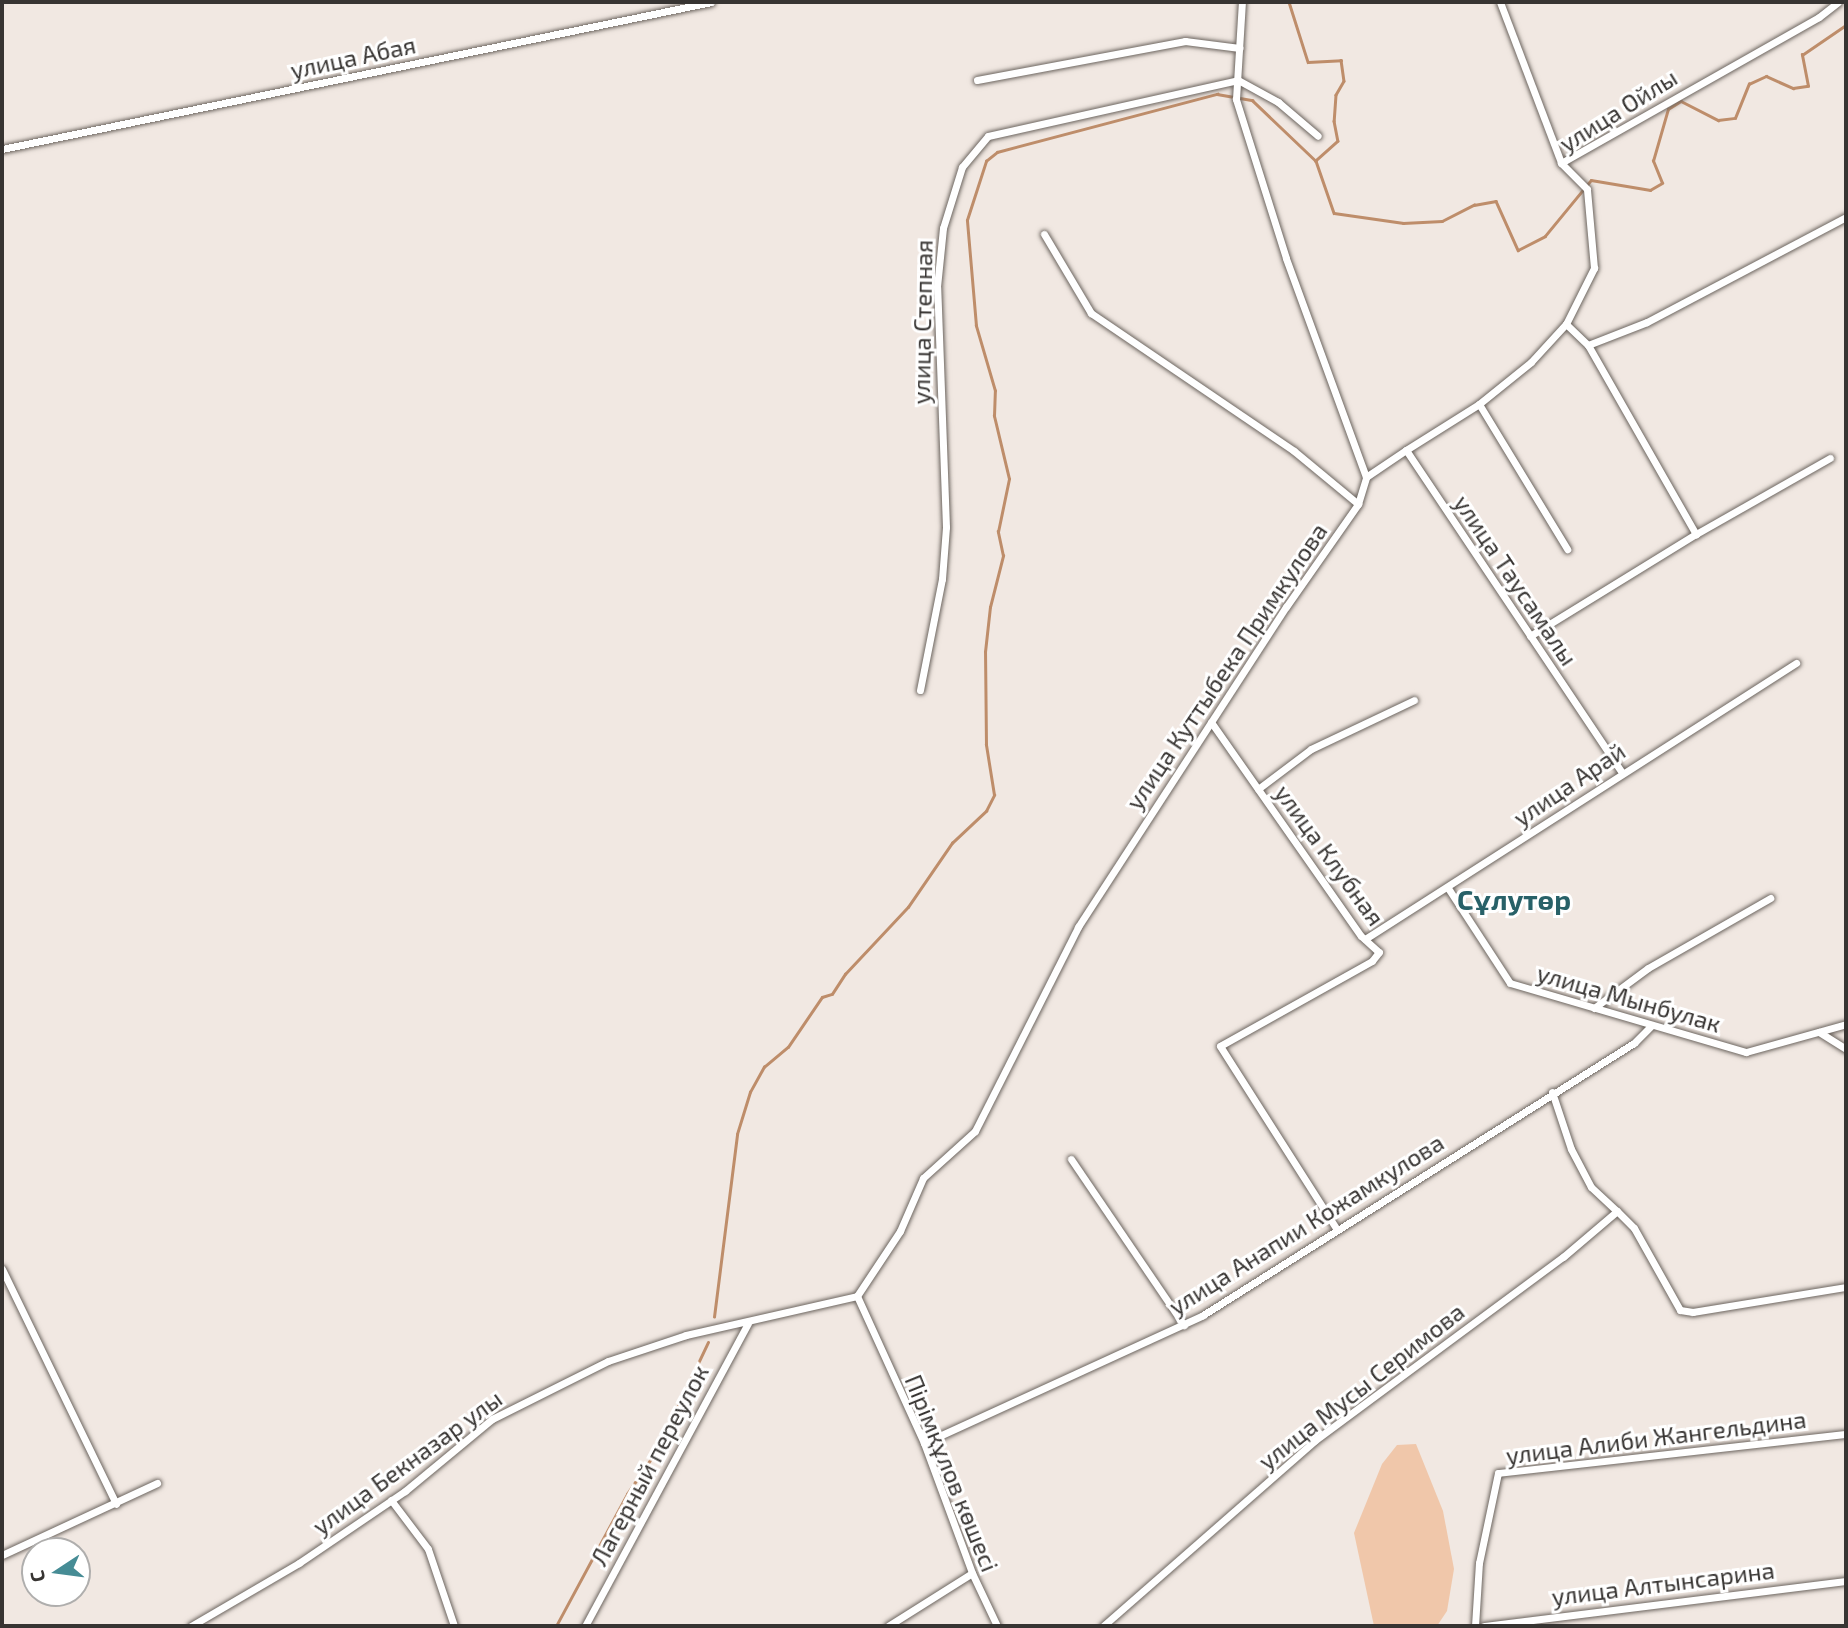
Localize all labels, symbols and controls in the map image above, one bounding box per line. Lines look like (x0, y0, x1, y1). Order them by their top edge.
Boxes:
street label: улица Абая (288, 30, 418, 84)
street label: улица Ойлы (1554, 62, 1682, 158)
street label: улица Степная (906, 239, 938, 405)
street label: улица Таусамалы (1448, 489, 1584, 671)
street label: улица Куттыбека Примкулова (1119, 517, 1333, 815)
street label: улица Арай (1508, 736, 1630, 832)
street label: улица Клубная (1269, 779, 1391, 931)
district label: Сұлутөр (1457, 882, 1571, 916)
street label: улица Мынбулак (1534, 958, 1724, 1038)
street label: улица Анапии Кожамкулова (1163, 1127, 1449, 1321)
street label: улица Мусы Серимова (1252, 1297, 1470, 1475)
street label: Лагерный переулок (584, 1360, 714, 1570)
street label: Пірімқұлов көшесі (899, 1370, 1005, 1576)
street label: улица Бекназар улы (307, 1384, 507, 1540)
street label: улица Алиби Жангельдина (1504, 1404, 1808, 1470)
north arrow (21, 1537, 91, 1607)
street label: улица Алтынсарина (1550, 1555, 1776, 1611)
text: С (25, 1568, 49, 1584)

